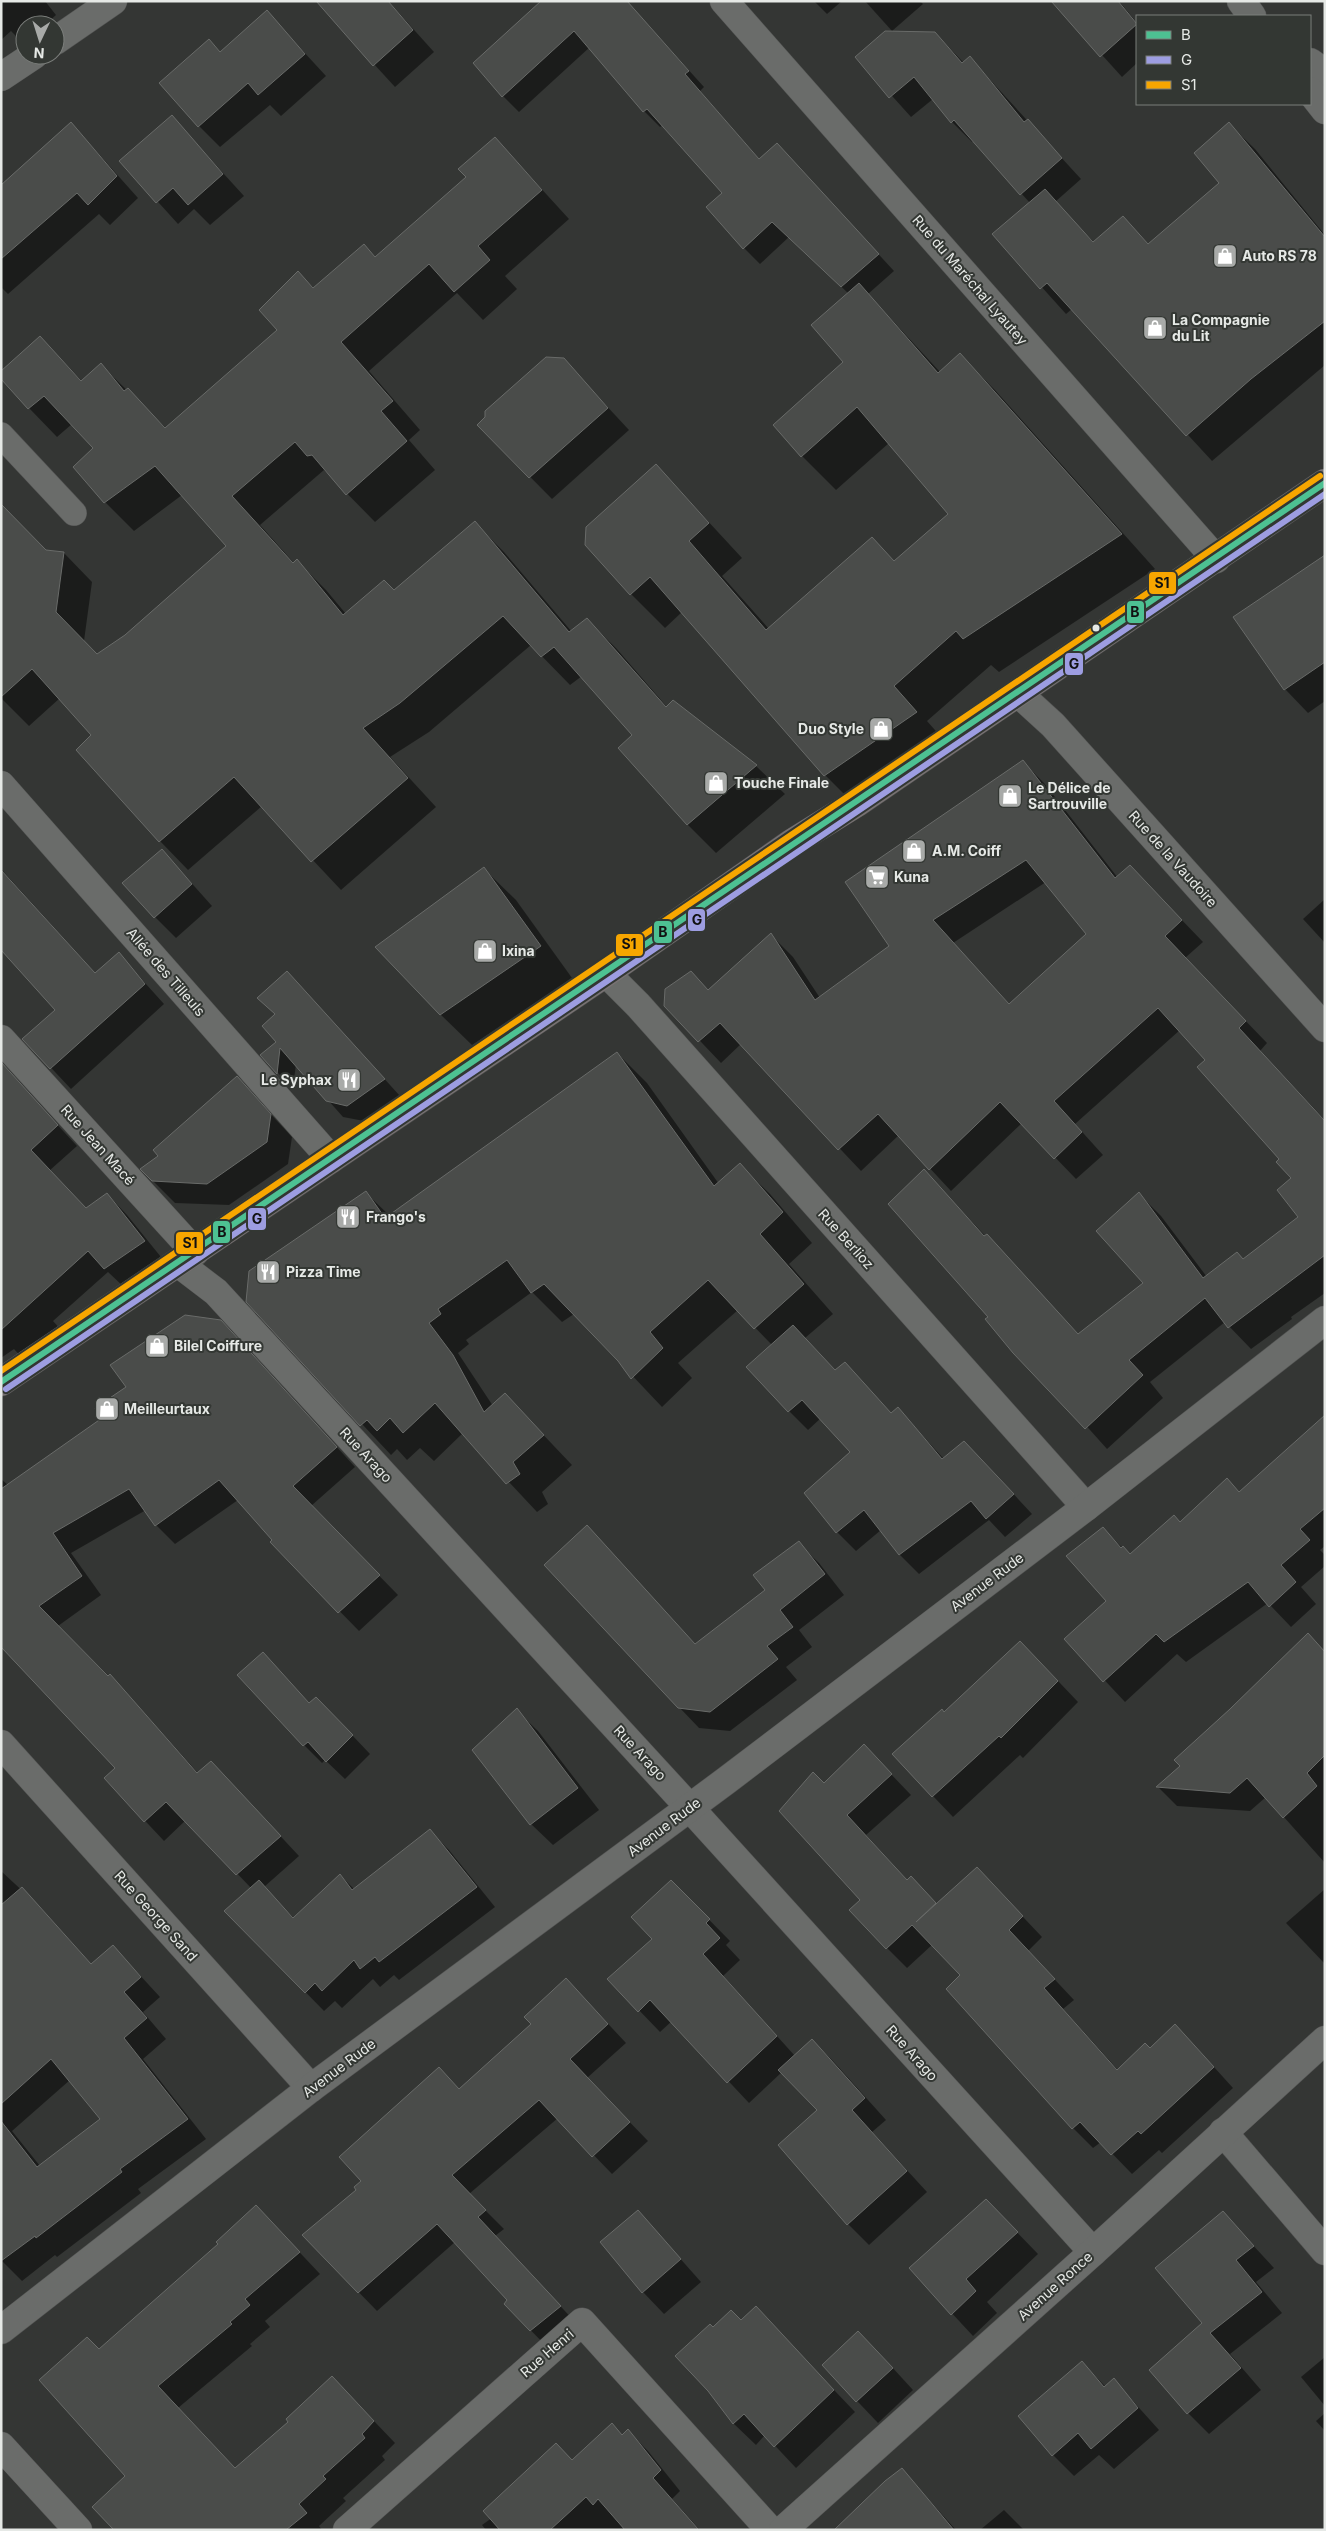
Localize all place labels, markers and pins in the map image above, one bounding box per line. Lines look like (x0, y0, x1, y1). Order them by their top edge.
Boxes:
shop icon: Auto RS 78 (1212, 243, 1238, 269)
place label: Auto RS 78 (1242, 247, 1317, 264)
place label: La Compagnie du Lit (1172, 311, 1270, 344)
shop icon: La Compagnie du Lit (1142, 315, 1168, 341)
unlabelled marker (1091, 623, 1101, 633)
shop icon: Duo Style (868, 716, 894, 742)
place label: Duo Style (798, 720, 864, 737)
shop icon: Touche Finale (703, 770, 729, 796)
place label: Touche Finale (734, 774, 829, 791)
place label: Le Délice de Sartrouville (1028, 779, 1111, 812)
shop icon: Le Délice de Sartrouville (997, 783, 1023, 809)
shop icon: A.M. Coiff (901, 838, 927, 864)
place label: A.M. Coiff (932, 842, 1001, 859)
supermarket icon: Kuna (864, 864, 890, 890)
place label: Kuna (894, 868, 929, 885)
shop icon: Ixina (472, 938, 498, 964)
place label: Ixina (502, 942, 535, 959)
restaurant icon: Le Syphax (336, 1067, 362, 1093)
place label: Le Syphax (261, 1071, 332, 1088)
restaurant icon: Frango's (335, 1204, 361, 1230)
place label: Frango's (366, 1208, 426, 1225)
restaurant icon: Pizza Time (255, 1259, 281, 1285)
place label: Pizza Time (286, 1263, 361, 1280)
shop icon: Bilel Coiffure (144, 1333, 170, 1359)
place label: Bilel Coiffure (174, 1337, 262, 1354)
shop icon: Meilleurtaux (94, 1396, 120, 1422)
place label: Meilleurtaux (124, 1400, 210, 1417)

